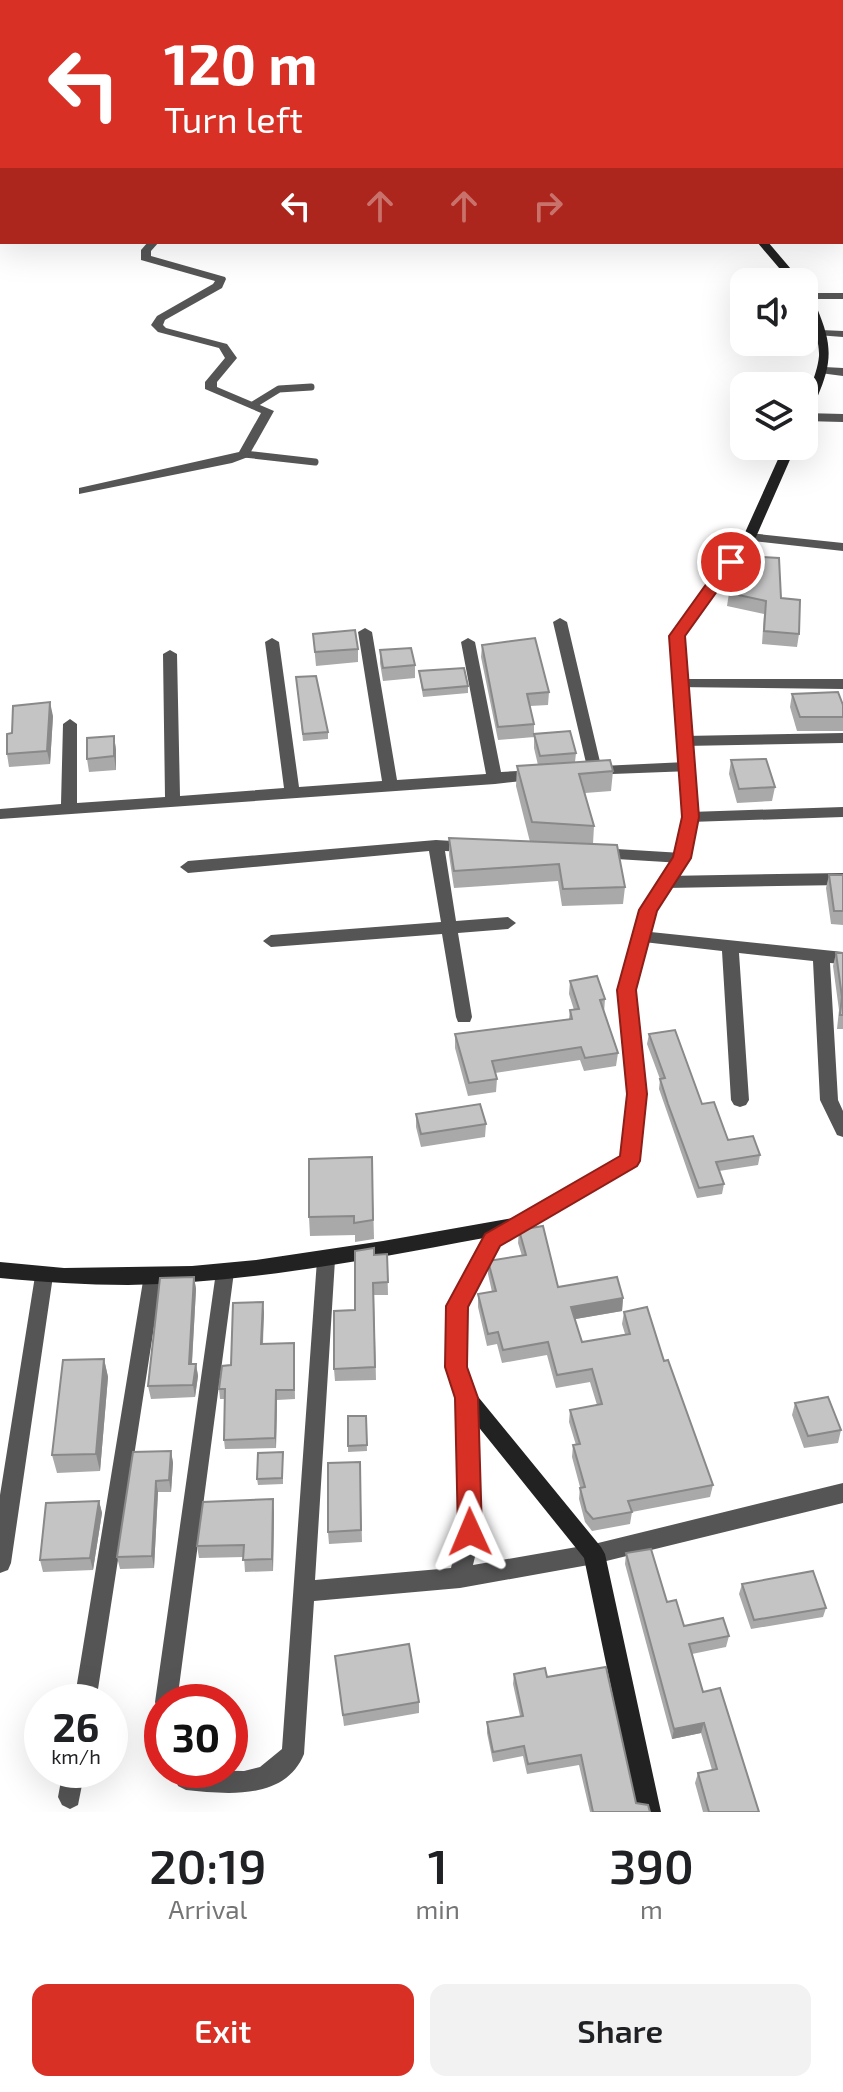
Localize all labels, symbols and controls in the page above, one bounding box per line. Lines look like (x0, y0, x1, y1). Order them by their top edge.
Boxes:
text: 120 m (164, 29, 318, 96)
icon: left (32, 32, 136, 136)
text: Turn left (164, 97, 303, 140)
icon: left (274, 184, 318, 228)
icon: ahead (358, 184, 402, 228)
icon: ahead (442, 184, 486, 228)
icon: right (526, 184, 570, 228)
map controls (730, 268, 818, 460)
button: sound (730, 268, 818, 356)
button: layers (730, 372, 818, 460)
pin (697, 528, 765, 596)
icon: arrive (709, 540, 753, 584)
position arrow (428, 1490, 512, 1574)
speed limit sign: 30 (144, 1684, 248, 1788)
text: 26 (53, 1702, 99, 1750)
text: km/h (51, 1744, 101, 1768)
text: 20:19 (149, 1836, 266, 1894)
text: 1 (428, 1836, 448, 1894)
text: 390 (609, 1836, 694, 1894)
text: Arrival (168, 1893, 247, 1924)
text: min (416, 1893, 460, 1924)
text: m (640, 1893, 663, 1924)
button: Exit (32, 1984, 414, 2076)
button: Share (430, 1984, 811, 2076)

